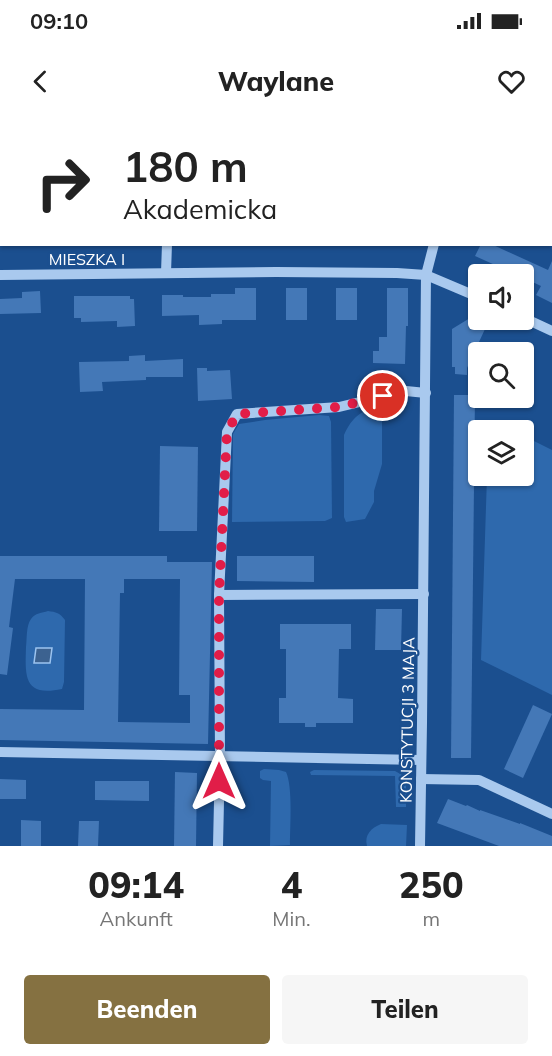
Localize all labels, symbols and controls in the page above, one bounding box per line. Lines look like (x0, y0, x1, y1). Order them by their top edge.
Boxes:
text: 09:10 (30, 7, 88, 35)
text: Waylane (218, 64, 334, 98)
icon: back (24, 65, 57, 98)
icon: heart (495, 65, 528, 98)
text: 180 m (123, 140, 248, 193)
icon: right (24, 144, 102, 222)
text: Akademicka (123, 192, 277, 226)
street label: MIESZKA I (49, 249, 125, 269)
map controls (468, 264, 534, 486)
button: sound (468, 264, 534, 330)
button: search (468, 342, 534, 408)
pin (357, 370, 408, 421)
icon: arrive (366, 379, 399, 412)
button: layers (468, 420, 534, 486)
street label: KONSTYTUCJI 3 MAJA (396, 637, 418, 803)
position arrow (187, 749, 251, 813)
text: 09:14 (88, 862, 184, 907)
text: 4 (281, 862, 302, 907)
text: 250 (399, 862, 464, 907)
text: Ankunft (100, 906, 173, 931)
text: Min. (272, 906, 311, 931)
text: m (422, 906, 440, 931)
button: Beenden (24, 975, 270, 1044)
button: Teilen (282, 975, 528, 1044)

